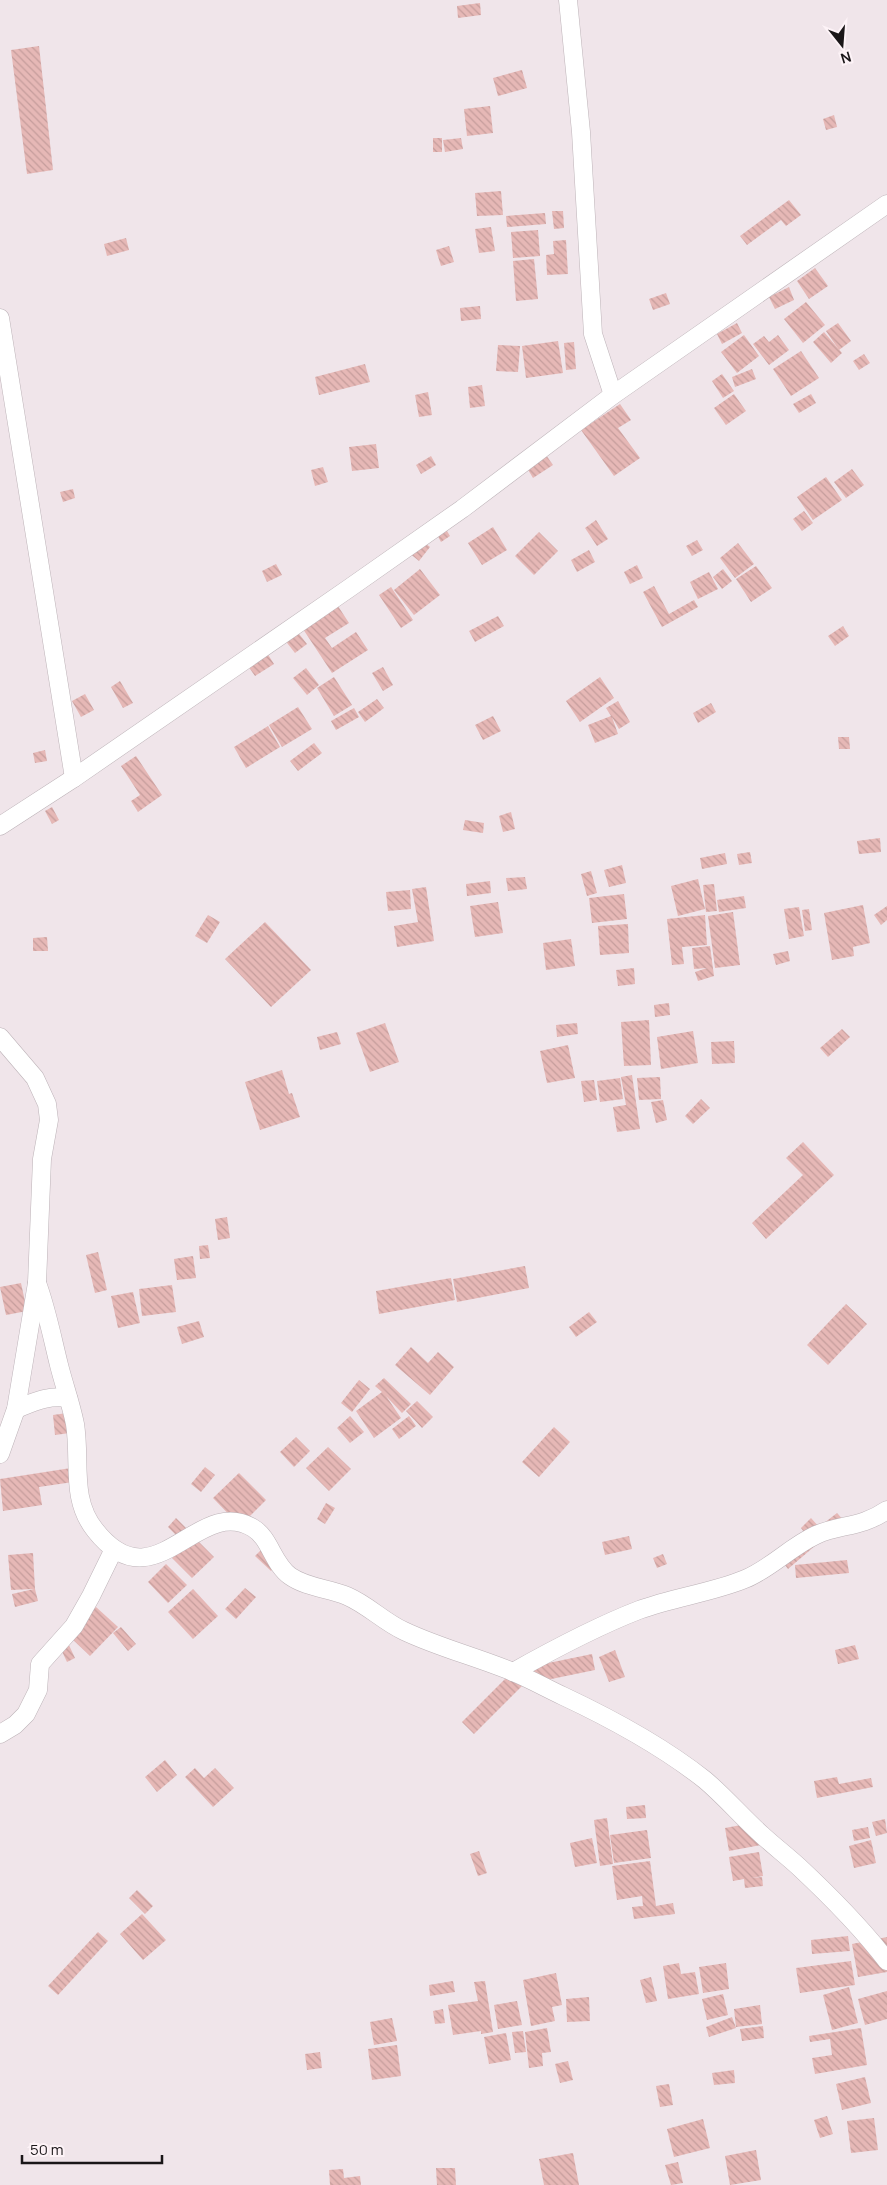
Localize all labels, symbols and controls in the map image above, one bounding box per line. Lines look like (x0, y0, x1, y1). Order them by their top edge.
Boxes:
north arrow (817, 20, 867, 70)
text: N (838, 47, 854, 68)
scale bar (22, 2132, 162, 2164)
text: 50 m (30, 2139, 64, 2160)

